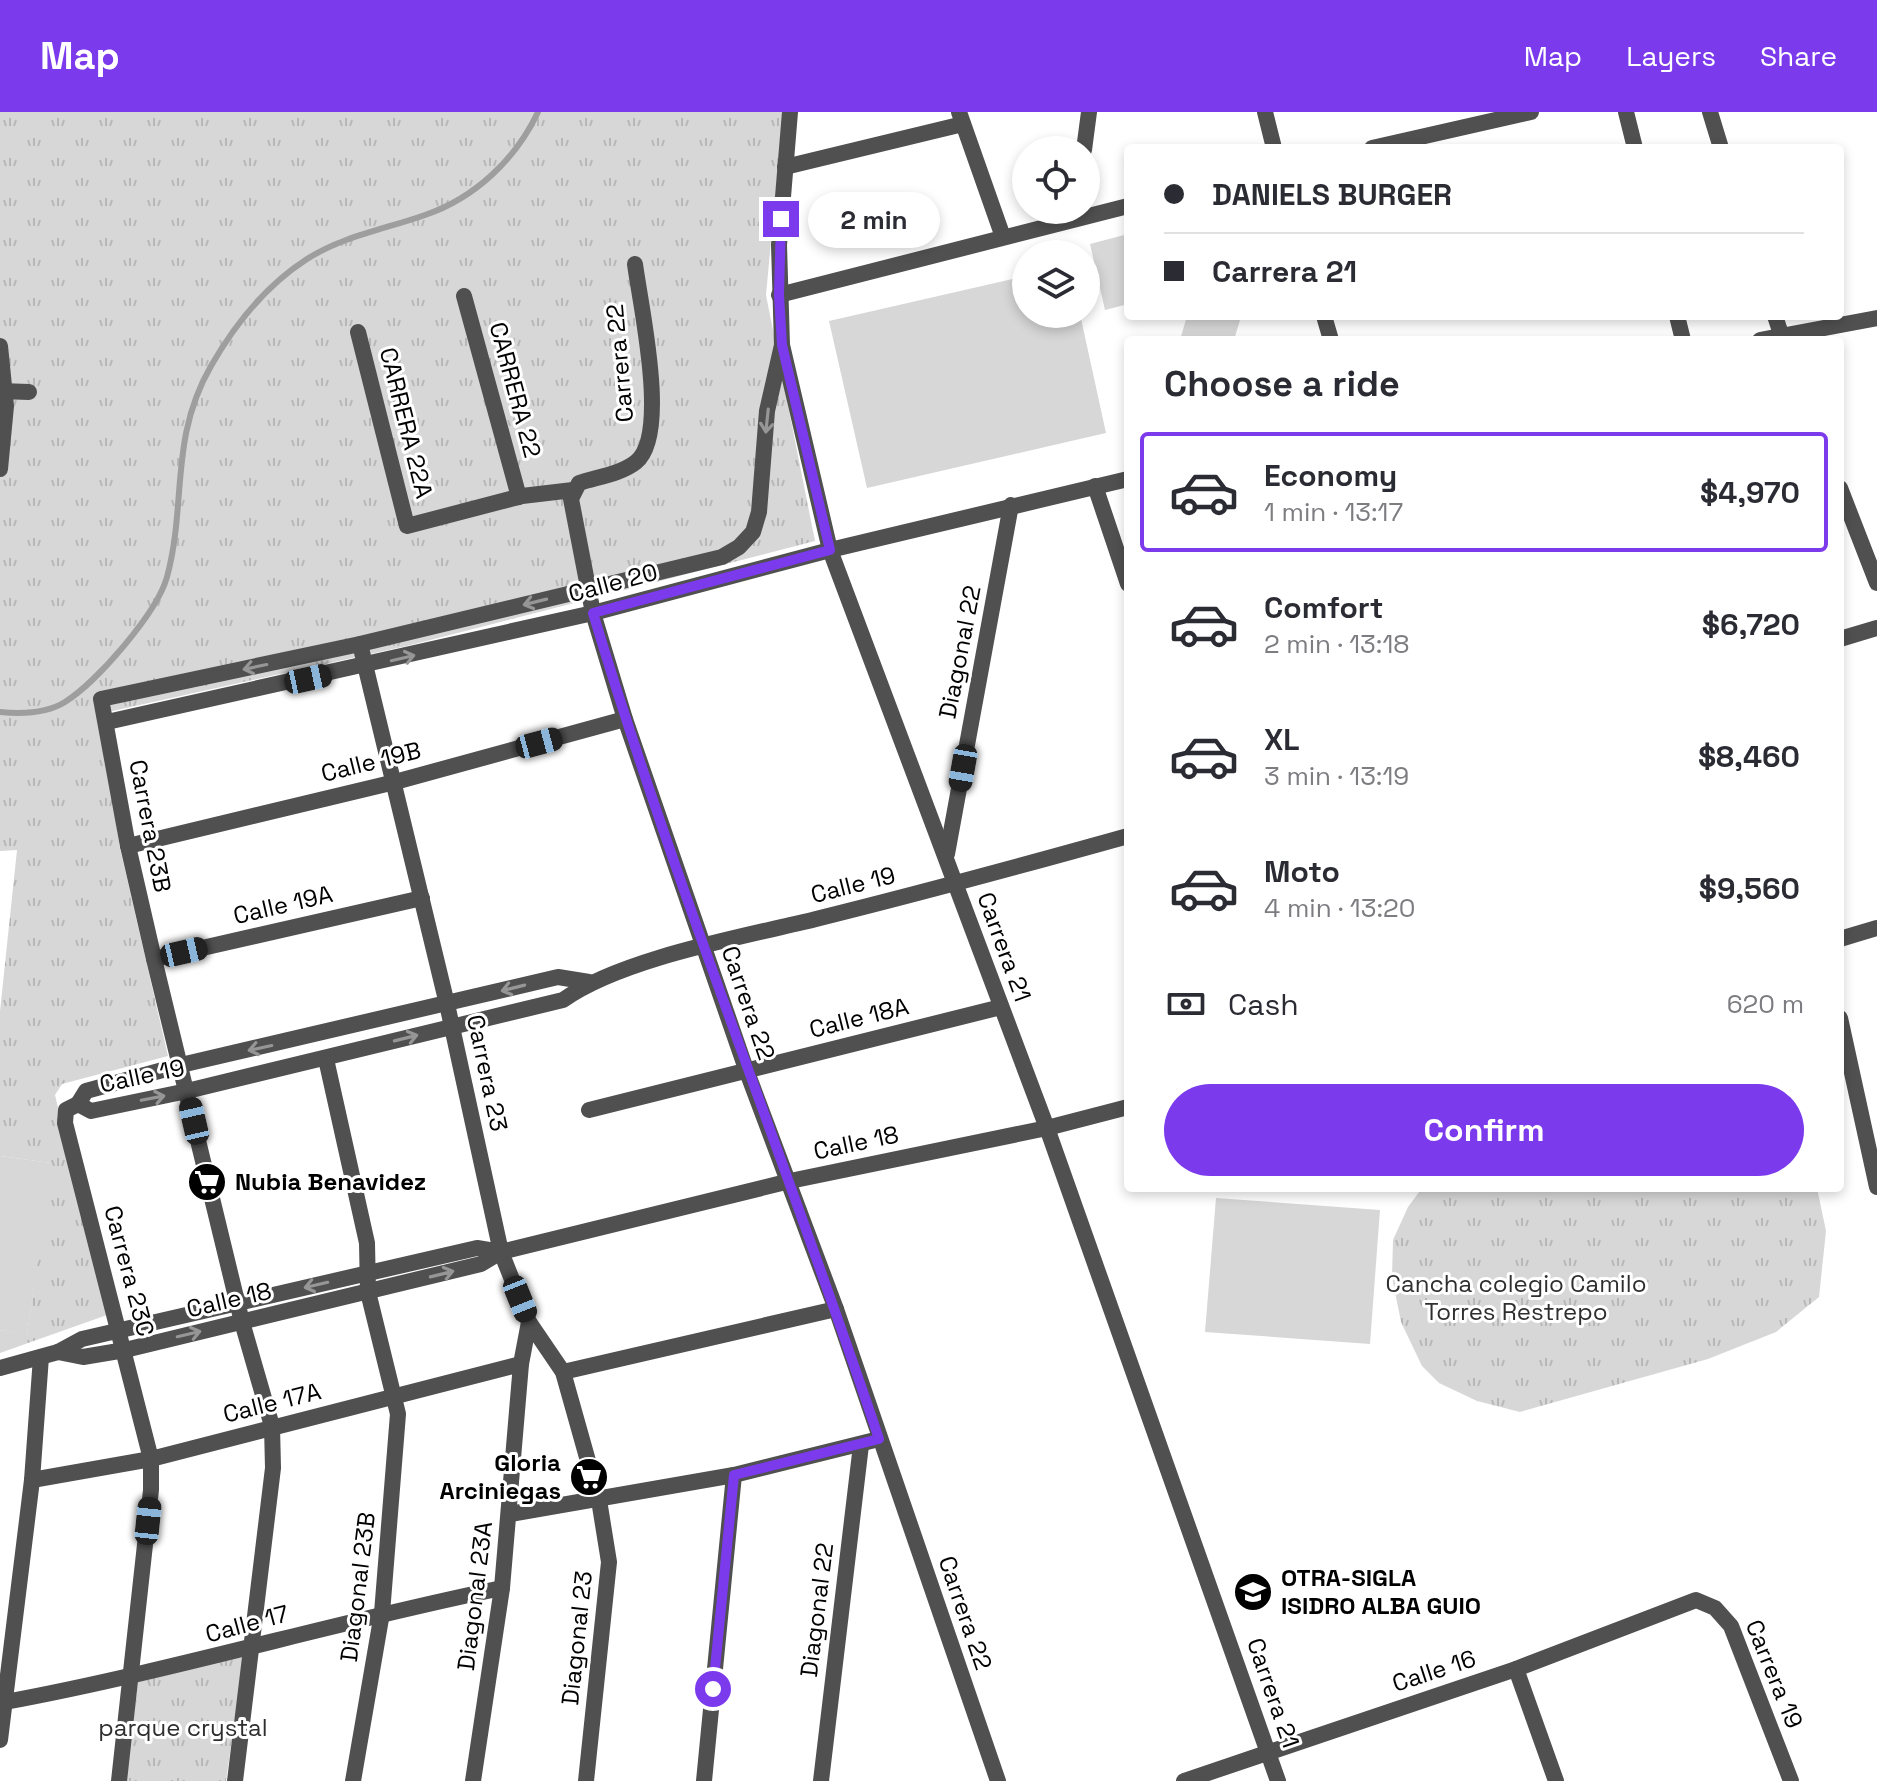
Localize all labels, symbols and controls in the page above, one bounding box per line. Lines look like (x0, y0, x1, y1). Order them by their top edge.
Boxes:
text: Map (40, 32, 120, 80)
text: Map (1524, 38, 1582, 74)
text: Layers (1626, 38, 1716, 74)
text: Share (1760, 38, 1837, 74)
map controls (1012, 136, 1100, 328)
button: locate (1012, 136, 1100, 224)
text: DANIELS BURGER (1212, 175, 1452, 214)
callout: 2 min (809, 191, 941, 247)
route end (763, 201, 799, 237)
text: 2 min (840, 203, 908, 237)
button: layers (1012, 240, 1100, 328)
text: Carrera 21 (1212, 252, 1357, 291)
street label: Carrera 22 (599, 303, 640, 423)
street label: CARRERA 22 (482, 319, 548, 461)
street label: CARRERA 22A (373, 344, 440, 502)
text: Choose a ride (1164, 361, 1400, 407)
one-way arrow (759, 408, 774, 434)
icon: car (1168, 456, 1240, 528)
text: Economy (1264, 456, 1397, 495)
text: $4,970 (1700, 473, 1800, 512)
text: 1 min · 13:17 (1264, 495, 1403, 529)
street label: Calle 20 (565, 556, 661, 609)
street label: Diagonal 22 (931, 583, 988, 721)
icon: car (1168, 588, 1240, 660)
text: Comfort (1264, 588, 1383, 627)
one-way arrow (523, 595, 549, 610)
text: $6,720 (1702, 605, 1800, 644)
text: 2 min · 13:18 (1264, 627, 1409, 661)
one-way arrow (389, 650, 415, 665)
one-way arrow (242, 660, 268, 675)
car (282, 662, 334, 696)
icon: car (1168, 720, 1240, 792)
text: XL (1264, 720, 1300, 759)
car (513, 725, 565, 761)
street label: Calle 19B (318, 734, 424, 789)
text: $8,460 (1698, 737, 1800, 776)
car (947, 742, 979, 794)
street label: Carrera 23B (122, 757, 179, 895)
text: 3 min · 13:19 (1264, 759, 1409, 793)
icon: car (1168, 852, 1240, 924)
text: Moto (1264, 852, 1340, 891)
street label: Calle 19 (807, 859, 898, 910)
text: $9,560 (1699, 869, 1800, 908)
street label: Calle 19A (230, 878, 336, 931)
street label: Carrera 21 (970, 888, 1039, 1006)
text: 4 min · 13:20 (1264, 891, 1415, 925)
car (158, 935, 210, 969)
street label: Carrera 22 (715, 942, 782, 1064)
one-way arrow (500, 982, 526, 997)
icon: cash (1164, 982, 1208, 1026)
text: Cash (1228, 985, 1299, 1024)
text: 620 m (1727, 987, 1804, 1021)
street label: Calle 18A (806, 990, 912, 1045)
street label: Carrera 23 (460, 1012, 515, 1134)
one-way arrow (393, 1030, 419, 1045)
one-way arrow (247, 1041, 273, 1056)
street label: Calle 19 (97, 1051, 187, 1100)
button: Confirm (1164, 1084, 1804, 1176)
one-way arrow (140, 1090, 166, 1105)
car (177, 1095, 211, 1147)
street label: Calle 18 (810, 1118, 901, 1167)
supermarket icon: Nubia Benavidez (186, 1161, 228, 1203)
place label: Nubia Benavidez (235, 1166, 426, 1197)
street label: Carrera 23C (97, 1202, 162, 1340)
one-way arrow (429, 1265, 454, 1280)
park label: Cancha colegio Camilo Torres Restrepo (1386, 1268, 1646, 1327)
car (500, 1272, 540, 1326)
street label: Calle 18 (183, 1275, 274, 1324)
one-way arrow (303, 1278, 329, 1293)
one-way arrow (176, 1326, 202, 1341)
street label: Calle 17A (220, 1375, 324, 1430)
place label: Gloria Arciniegas (440, 1447, 561, 1506)
supermarket icon: Gloria Arciniegas (568, 1456, 610, 1498)
car (134, 1496, 162, 1546)
street label: Diagonal 23B (333, 1510, 382, 1664)
street label: Diagonal 23A (450, 1520, 499, 1672)
street label: Diagonal 22 (793, 1541, 840, 1679)
street label: Carrera 22 (932, 1552, 999, 1674)
place label: OTRA-SIGLA ISIDRO ALBA GUIO (1281, 1562, 1481, 1621)
street label: Diagonal 23 (554, 1569, 599, 1707)
school or university icon: OTRA-SIGLA ISIDRO ALBA GUIO (1232, 1571, 1274, 1613)
street label: Calle 17 (202, 1598, 292, 1649)
street label: Carrera 19 (1739, 1615, 1810, 1733)
street label: Carrera 21 (1240, 1634, 1307, 1752)
street label: Calle 16 (1388, 1642, 1480, 1699)
route start (695, 1671, 731, 1707)
park label: parque crystal (98, 1712, 268, 1743)

